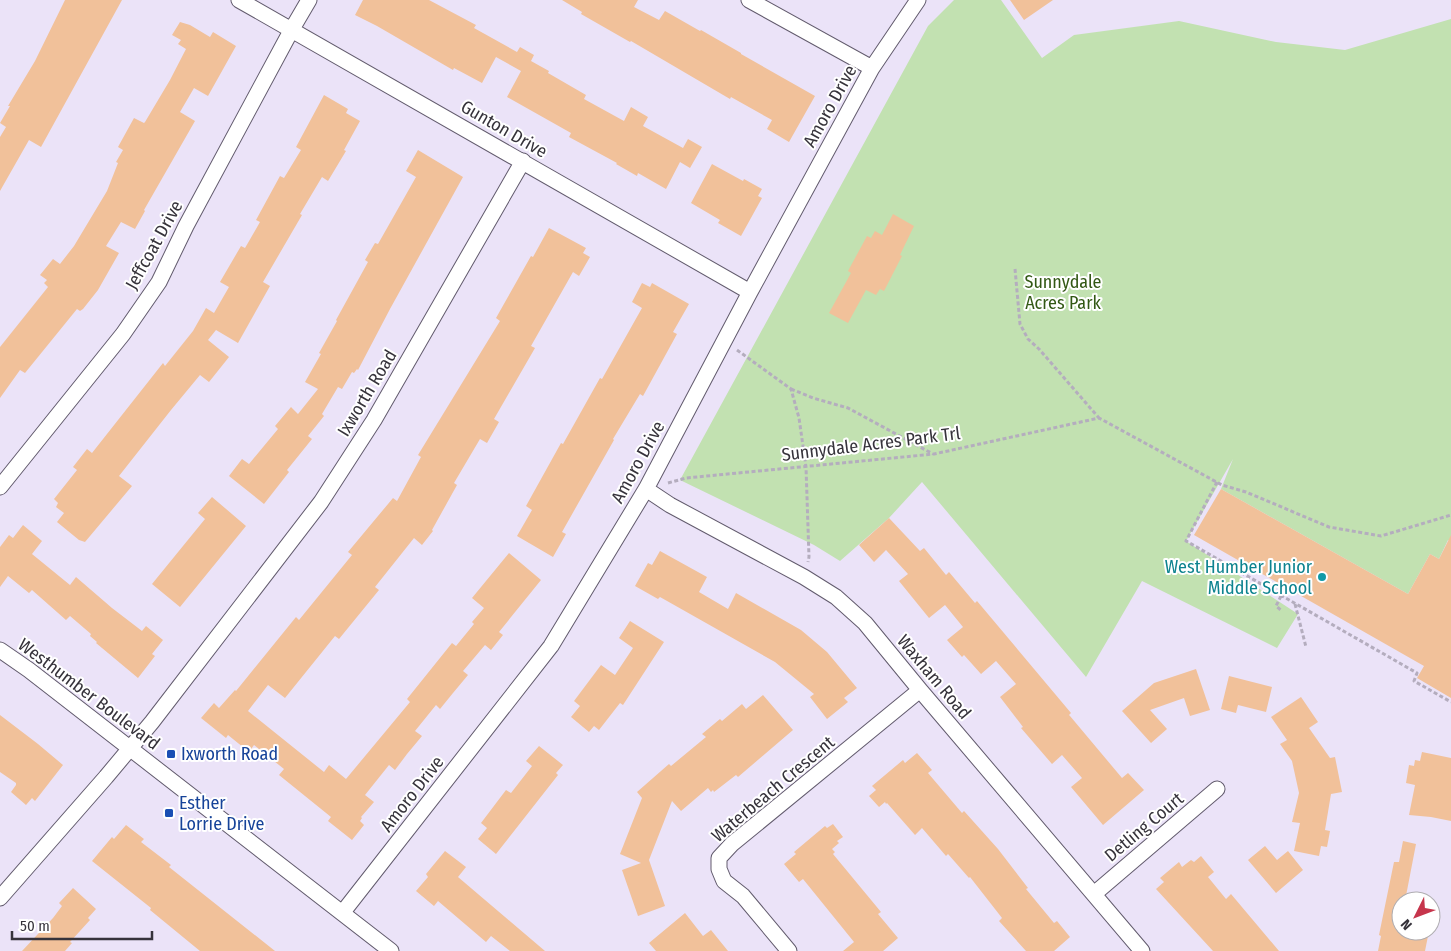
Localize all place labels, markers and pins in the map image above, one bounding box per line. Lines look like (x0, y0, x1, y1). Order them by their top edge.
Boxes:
place label: West Humber Junior Middle School (1165, 556, 1313, 599)
marker: West Humber Junior Middle School (1316, 571, 1328, 583)
place label: Ixworth Road (181, 743, 278, 765)
marker: Ixworth Road (165, 748, 177, 760)
place label: Esther Lorrie Drive (179, 792, 264, 835)
marker: Esther Lorrie Drive (163, 807, 175, 819)

